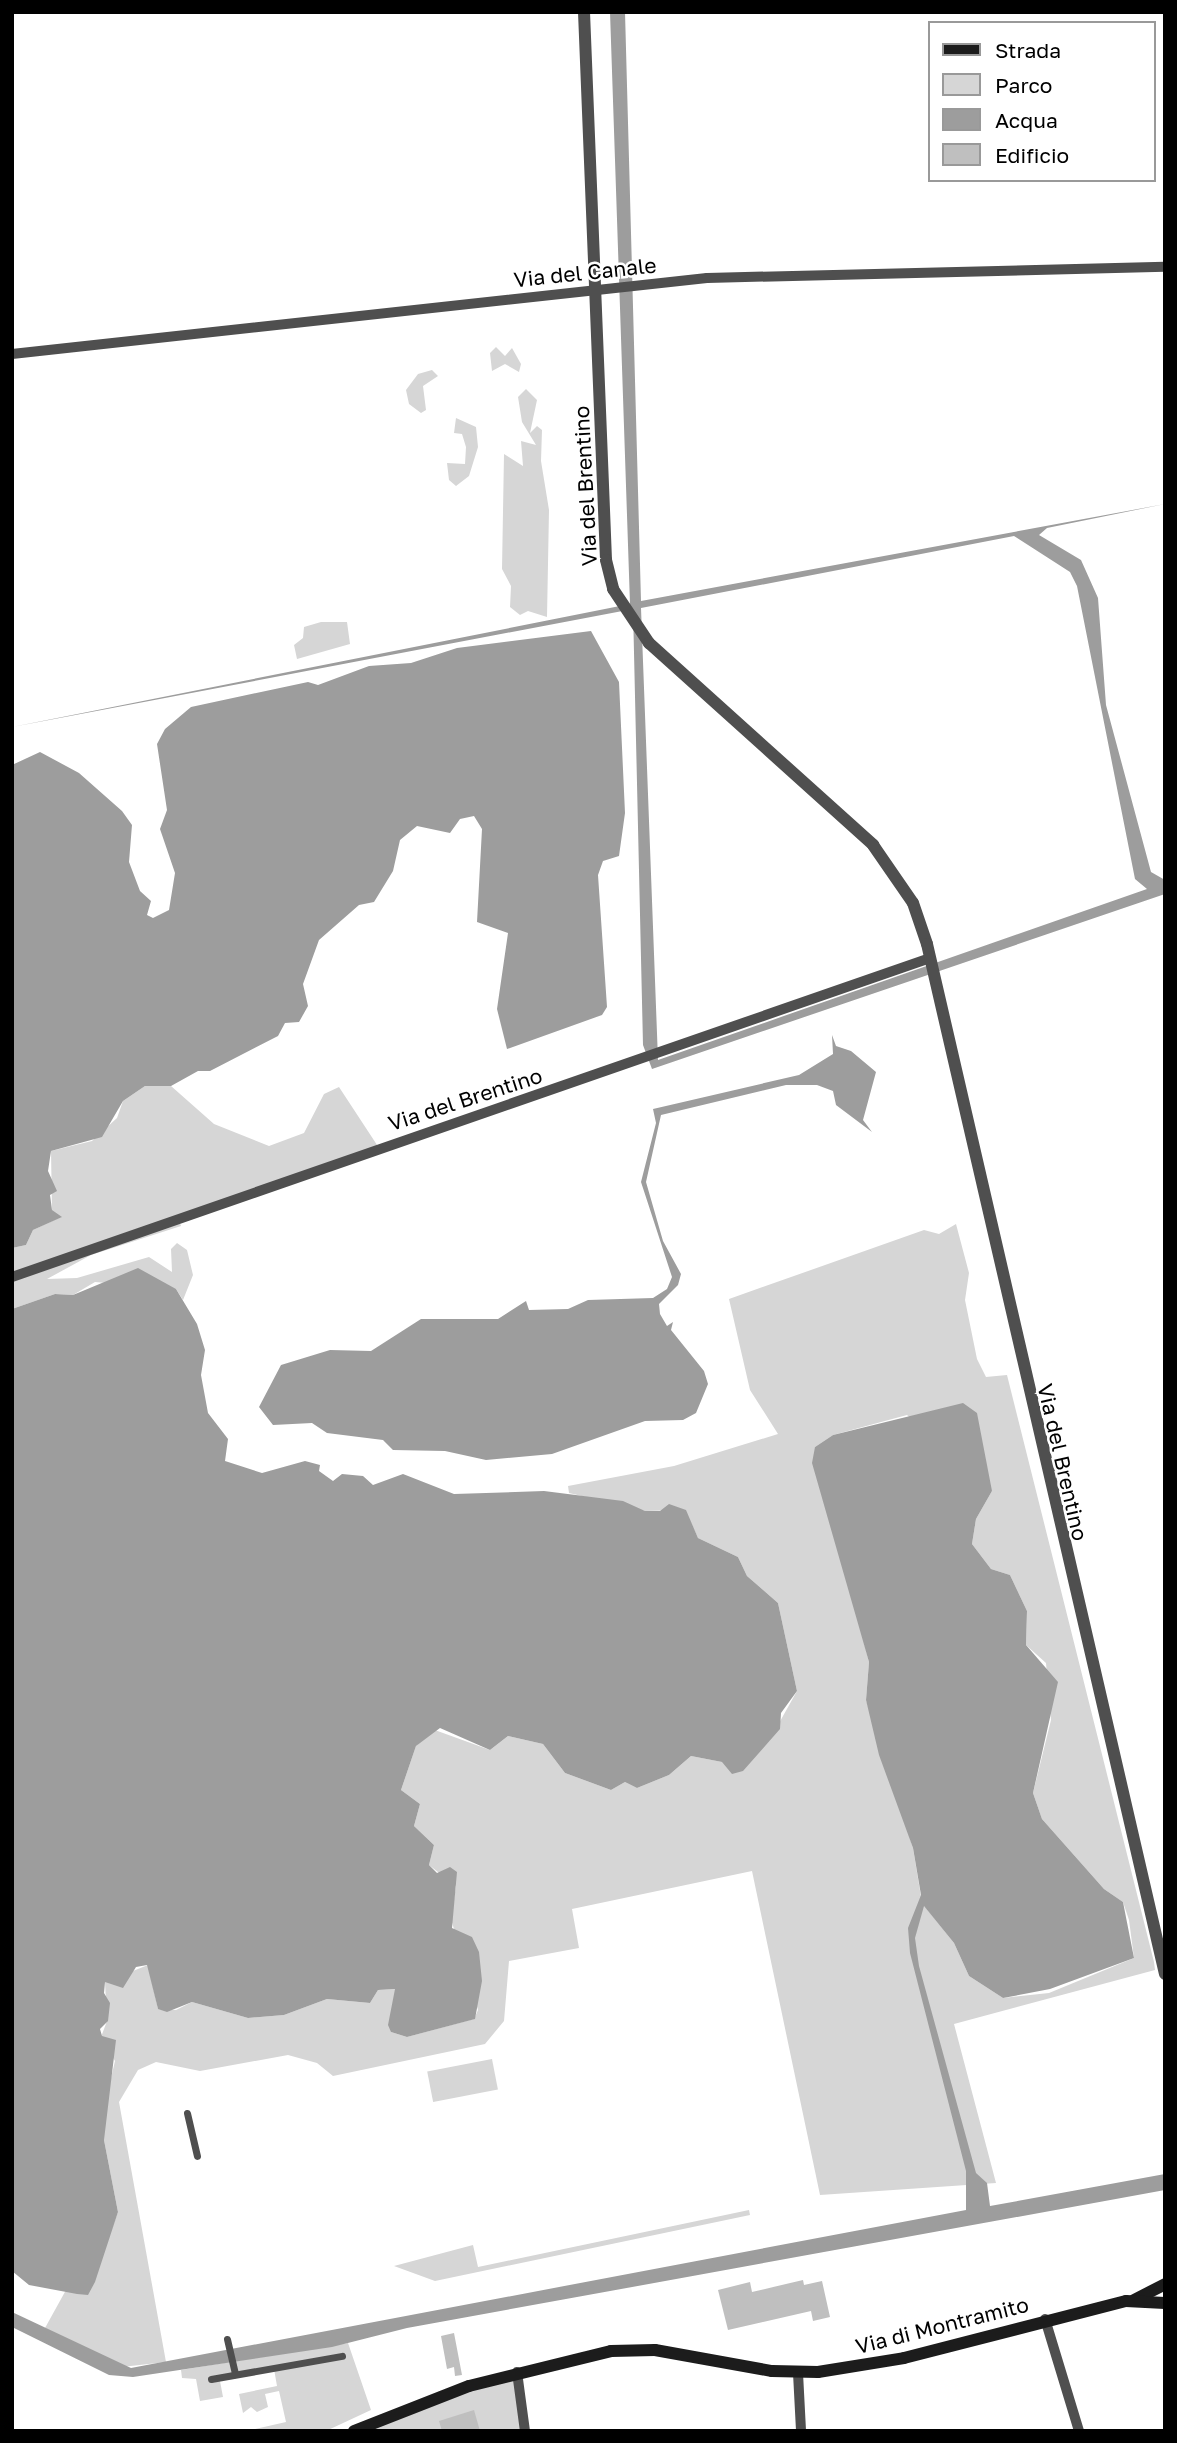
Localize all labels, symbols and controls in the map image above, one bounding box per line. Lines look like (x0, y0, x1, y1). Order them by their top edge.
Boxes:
legend (928, 21, 1156, 182)
text: Strada (995, 37, 1061, 63)
text: Parco (995, 72, 1052, 98)
text: Acqua (995, 107, 1058, 133)
text: Edificio (995, 142, 1069, 168)
street label: Via del Canale (512, 252, 658, 292)
street label: Via del Brentino (568, 405, 602, 567)
street label: Via del Brentino (385, 1062, 545, 1136)
street label: Via del Brentino (1033, 1381, 1093, 1543)
street label: Via di Montramito (853, 2291, 1031, 2359)

